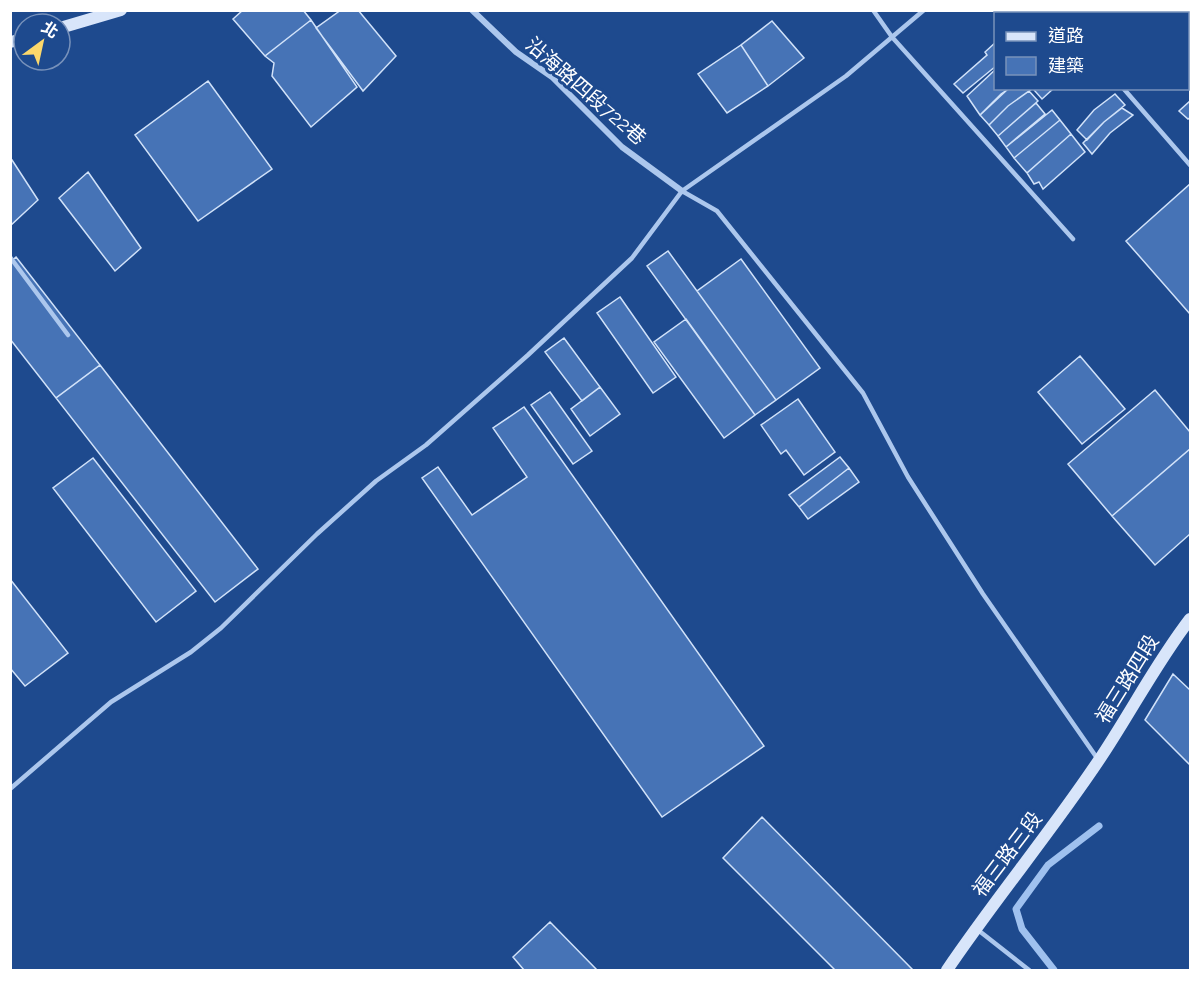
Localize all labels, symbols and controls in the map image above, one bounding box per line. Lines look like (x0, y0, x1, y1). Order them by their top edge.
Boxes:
north arrow (12, 12, 72, 72)
legend (994, 12, 1189, 90)
text: 北 (38, 18, 62, 42)
text: 道路 (1048, 25, 1084, 46)
street label: 沿海路四段722巷 (521, 32, 651, 150)
text: 建築 (1048, 55, 1084, 76)
street label: 福三路四段 (1090, 630, 1164, 728)
street label: 福三路三段 (967, 807, 1047, 901)

